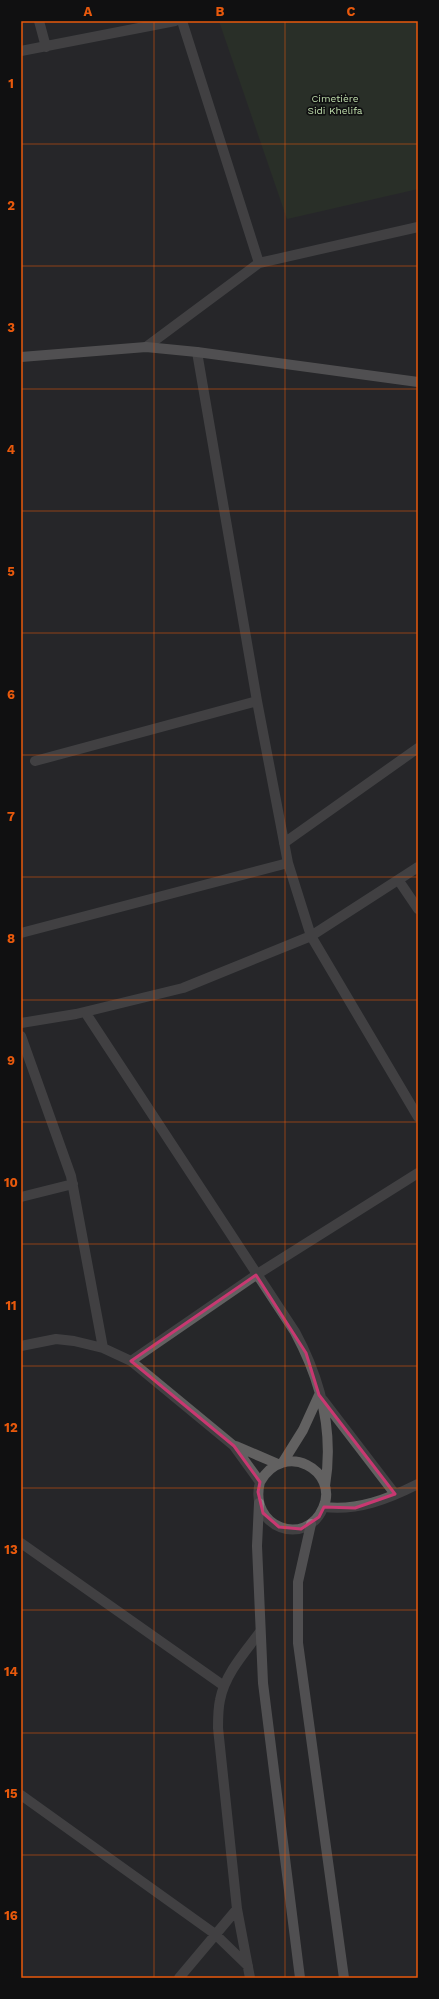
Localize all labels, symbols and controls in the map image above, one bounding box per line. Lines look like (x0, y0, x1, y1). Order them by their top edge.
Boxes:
text: A (84, 4, 93, 19)
text: B (216, 4, 225, 19)
text: C (347, 4, 356, 19)
text: 1 (8, 76, 14, 91)
park label: Cimetière Sidi Khelifa (308, 93, 363, 116)
text: 2 (7, 198, 15, 213)
text: 3 (7, 320, 15, 335)
text: 4 (7, 442, 16, 457)
text: 5 (7, 564, 15, 579)
text: 6 (7, 687, 15, 702)
text: 7 (7, 809, 15, 824)
text: 8 (7, 931, 15, 946)
text: 9 (7, 1053, 15, 1068)
text: 10 (4, 1175, 18, 1190)
text: 11 (5, 1298, 17, 1313)
text: 12 (4, 1420, 18, 1435)
text: 13 (4, 1542, 18, 1557)
text: 14 (4, 1664, 19, 1679)
text: 15 (4, 1786, 18, 1801)
text: 16 (4, 1908, 18, 1923)

